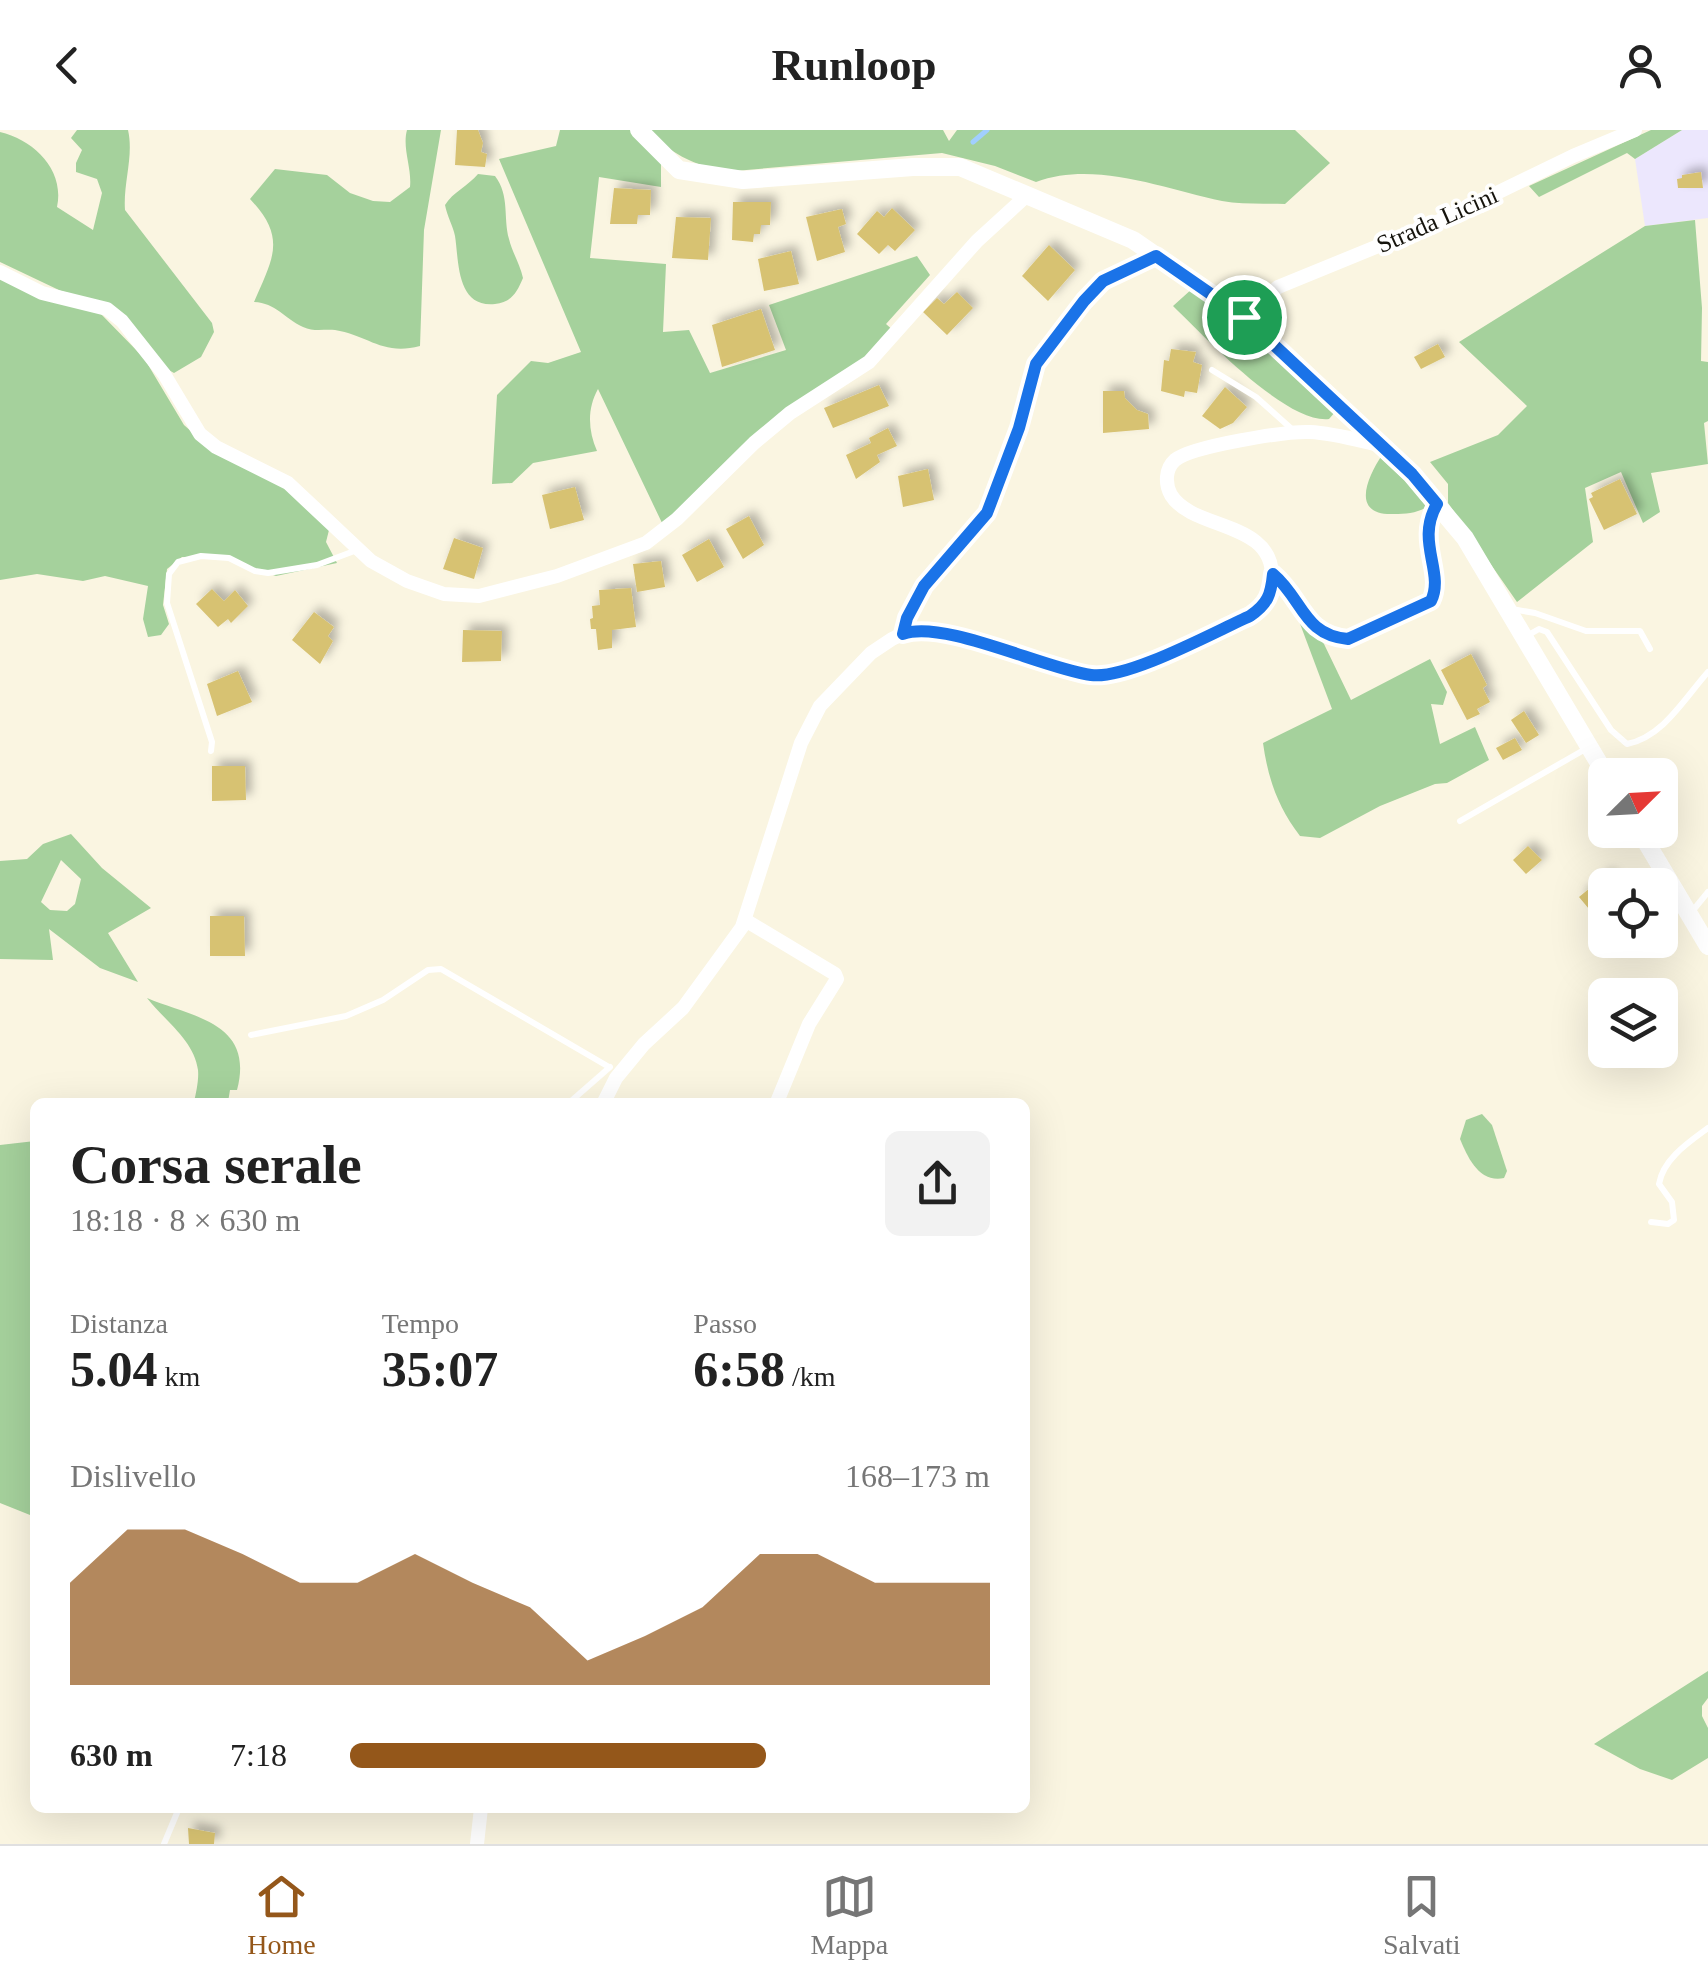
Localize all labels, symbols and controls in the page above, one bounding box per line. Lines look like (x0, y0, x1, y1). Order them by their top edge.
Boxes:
icon: back (40, 38, 95, 93)
icon: person (1613, 38, 1668, 93)
text: Runloop (771, 40, 937, 90)
street label: Strada Licini (1372, 181, 1502, 258)
pin (1202, 275, 1287, 360)
icon: arrive (1217, 290, 1272, 345)
north arrow (1588, 758, 1678, 848)
map controls (1588, 758, 1678, 1068)
button: locate (1588, 868, 1678, 958)
button: layers (1588, 978, 1678, 1068)
button: share (885, 1131, 990, 1236)
text: Corsa serale (70, 1134, 362, 1195)
text: 18:18 · 8 × 630 m (70, 1202, 300, 1238)
text: Distanza (70, 1308, 168, 1339)
text: Tempo (382, 1308, 459, 1339)
text: Passo (693, 1308, 757, 1339)
text: 5.04 (70, 1341, 158, 1397)
text: 35:07 (382, 1341, 498, 1397)
text: 6:58 (693, 1341, 785, 1397)
text: km (158, 1361, 200, 1392)
text: /km (785, 1361, 836, 1392)
text: Dislivello (70, 1458, 196, 1494)
text: 168–173 m (845, 1458, 990, 1494)
text: 630 m (70, 1737, 153, 1773)
text: 7:18 (230, 1737, 287, 1773)
tab: Home (247, 1869, 316, 1961)
tab: Mappa (810, 1869, 888, 1961)
tab: Salvati (1383, 1869, 1461, 1961)

